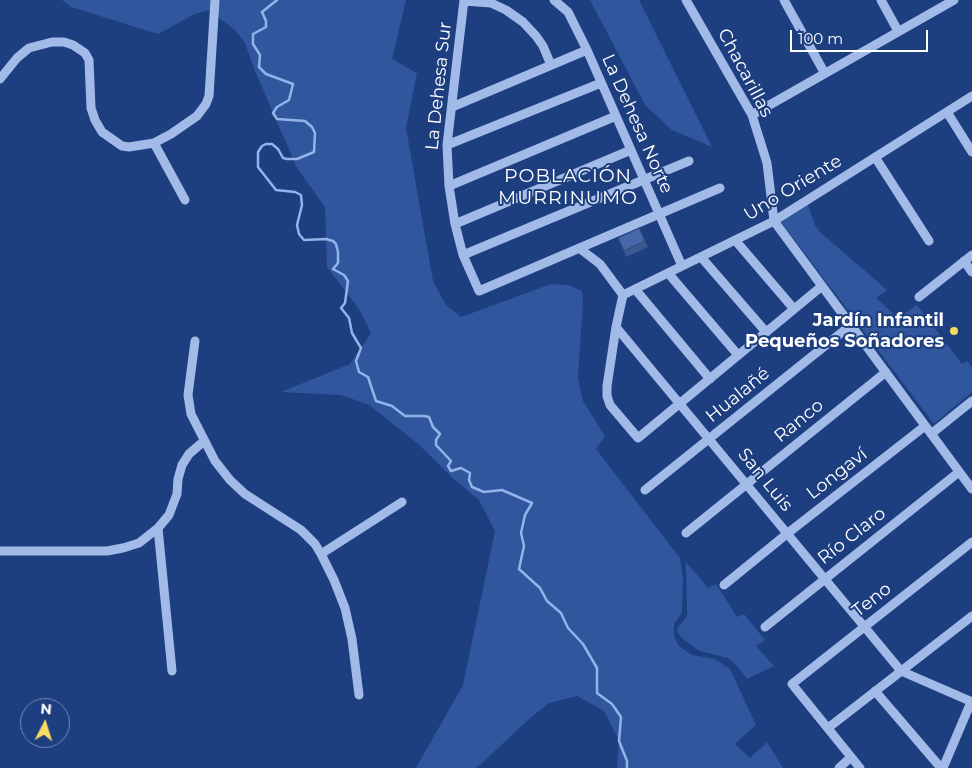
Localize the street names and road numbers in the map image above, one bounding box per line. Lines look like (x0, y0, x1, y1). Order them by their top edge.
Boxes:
street label: La Dehesa Sur (422, 21, 456, 151)
street label: Chacarillas (713, 25, 777, 121)
street label: La Dehesa Norte (597, 51, 677, 197)
street label: Uno Oriente (740, 150, 846, 226)
street label: Hualañé (702, 363, 774, 427)
street label: Ranco (770, 395, 828, 447)
street label: San Luis (733, 444, 797, 516)
street label: Longaví (802, 444, 872, 504)
street label: Río Claro (814, 503, 890, 569)
street label: Teno (848, 578, 896, 622)

